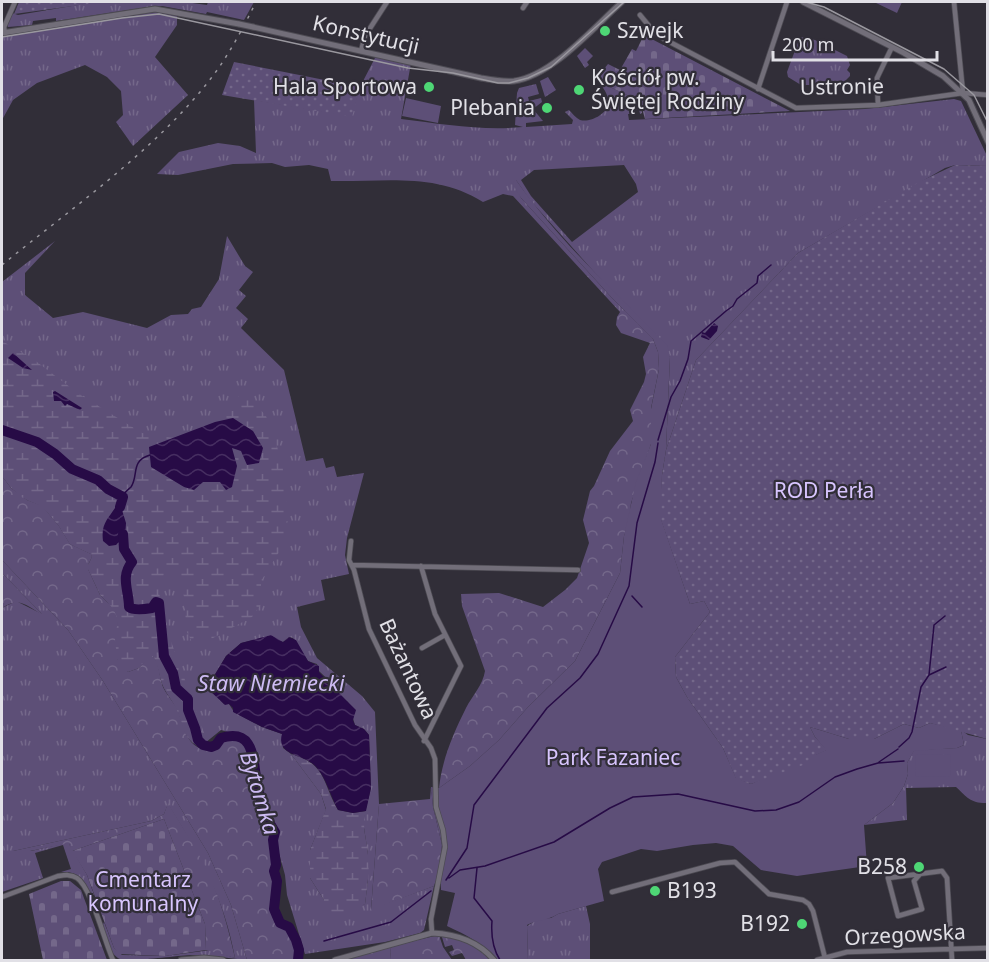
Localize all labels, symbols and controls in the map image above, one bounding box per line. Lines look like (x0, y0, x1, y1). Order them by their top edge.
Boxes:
street label: Konstytucji (310, 8, 422, 60)
place label: Szwejk (617, 16, 684, 44)
marker: Szwejk (598, 24, 612, 38)
scale bar (773, 24, 936, 62)
text: 200 m (782, 32, 834, 56)
place label: Kościół pw. Świętej Rodziny (591, 63, 745, 115)
street label: Ustronie (800, 71, 884, 101)
place label: Hala Sportowa (273, 72, 417, 100)
marker: Hala Sportowa (422, 80, 436, 94)
marker: Kościół pw. Świętej Rodziny (572, 83, 586, 97)
place label: Plebania (450, 93, 535, 121)
marker: Plebania (540, 101, 554, 115)
park label: ROD Perła (774, 476, 874, 504)
street label: Bażantowa (373, 614, 444, 724)
water label: Staw Niemiecki (197, 667, 345, 697)
park label: Park Fazaniec (546, 743, 680, 771)
water label: Bytomka (234, 747, 288, 839)
place label: B258 (857, 852, 907, 880)
marker: B258 (912, 860, 926, 874)
park label: Cmentarz komunalny (88, 865, 198, 917)
place label: B193 (667, 876, 717, 904)
marker: B193 (648, 884, 662, 898)
place label: B192 (740, 909, 790, 937)
marker: B192 (795, 917, 809, 931)
street label: Orzegowska (844, 917, 966, 951)

